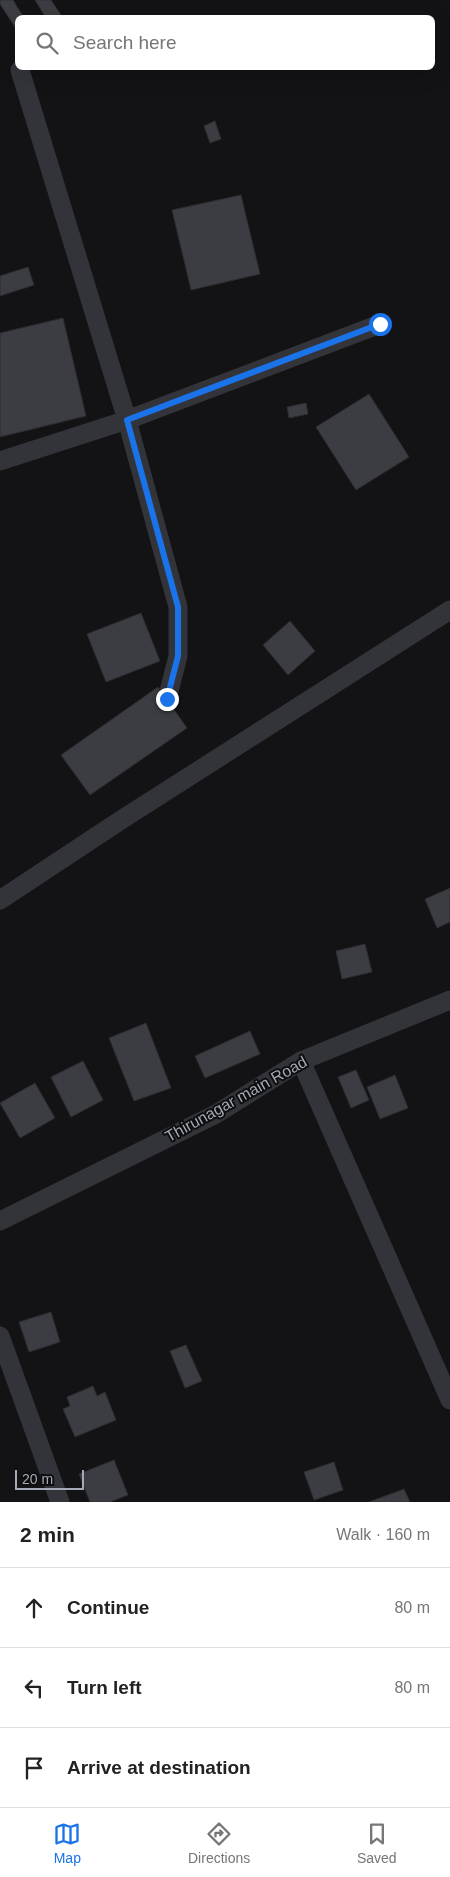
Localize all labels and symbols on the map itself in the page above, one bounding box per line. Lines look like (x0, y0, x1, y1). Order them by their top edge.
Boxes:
route start (369, 313, 392, 336)
route end (156, 688, 179, 711)
street label: Thirunagar main Road (162, 1053, 310, 1145)
scale bar (15, 1467, 84, 1490)

